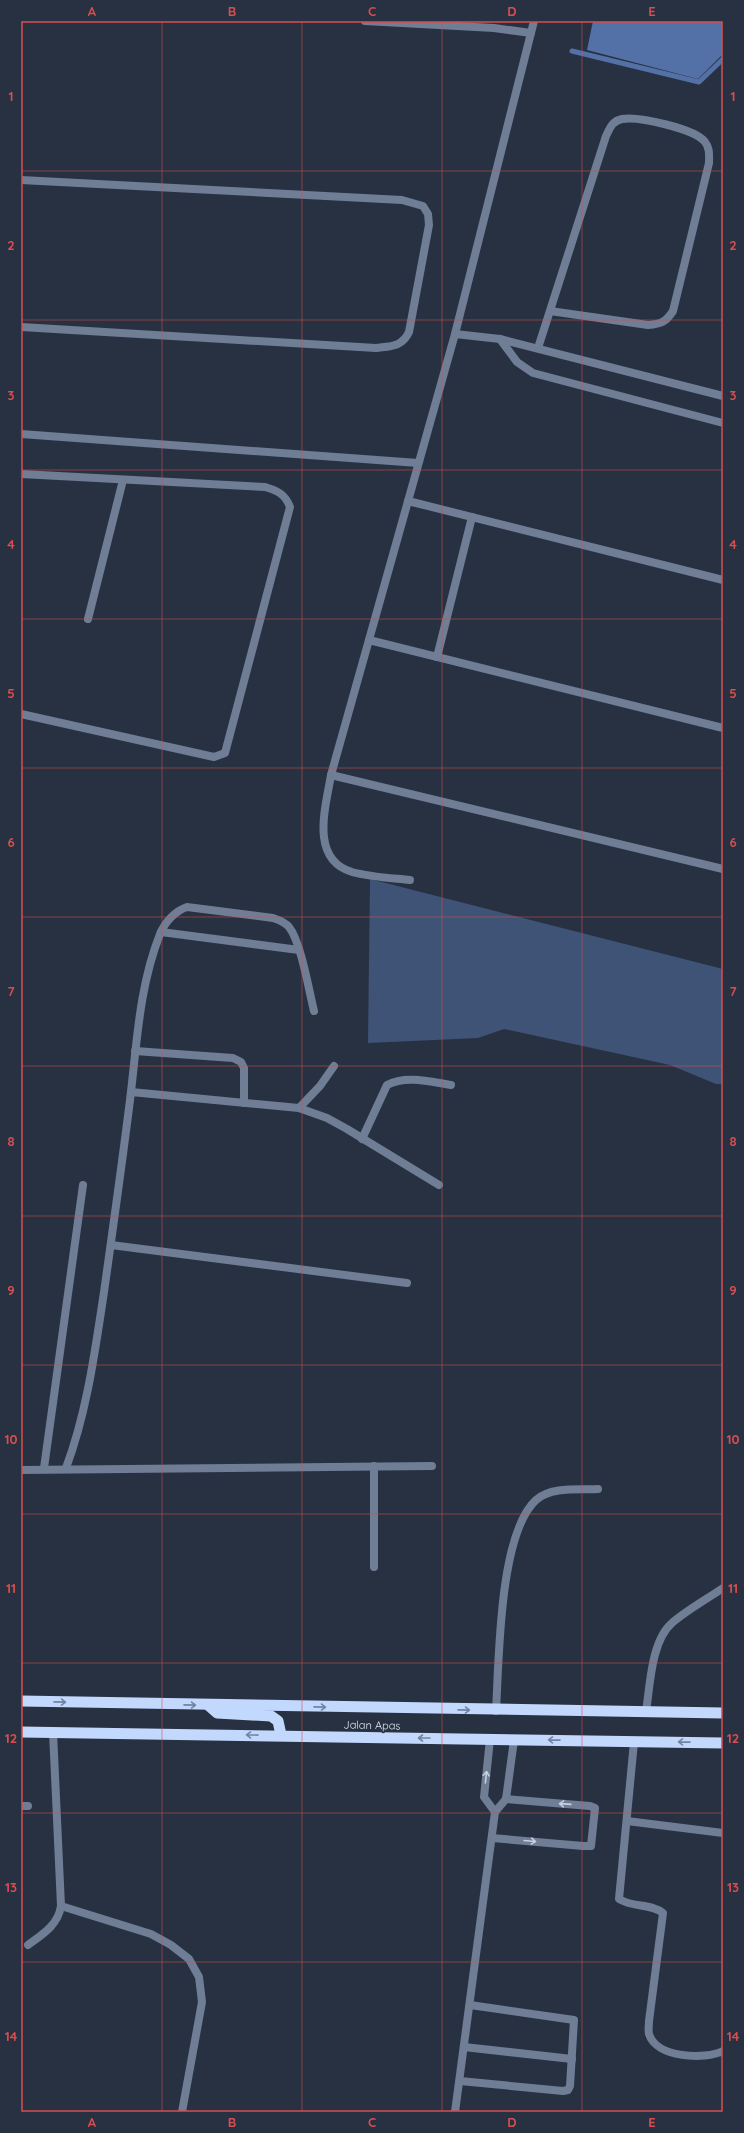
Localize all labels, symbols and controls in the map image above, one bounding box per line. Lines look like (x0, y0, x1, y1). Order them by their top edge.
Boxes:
text: A (88, 3, 97, 19)
text: B (228, 3, 236, 19)
text: C (368, 3, 376, 19)
text: D (507, 3, 517, 19)
text: E (648, 3, 656, 19)
text: 1 (8, 88, 14, 104)
text: 1 (730, 88, 736, 104)
text: 2 (7, 237, 15, 253)
text: 2 (729, 237, 737, 253)
text: 3 (8, 387, 15, 403)
text: 3 (730, 387, 737, 403)
text: 4 (7, 536, 15, 552)
text: 4 (729, 536, 737, 552)
text: 5 (7, 685, 15, 701)
text: 5 (729, 685, 737, 701)
text: 6 (7, 834, 15, 850)
text: 6 (729, 834, 737, 850)
text: 7 (7, 983, 15, 999)
text: 7 (729, 983, 737, 999)
text: 8 (7, 1133, 15, 1149)
text: 8 (729, 1133, 737, 1149)
text: 9 (7, 1282, 15, 1298)
text: 9 (729, 1282, 737, 1298)
text: 10 (4, 1431, 18, 1447)
text: 10 (726, 1431, 740, 1447)
text: 11 (6, 1580, 16, 1596)
text: 11 (728, 1580, 738, 1596)
one-way arrow (53, 1698, 66, 1706)
one-way arrow (183, 1701, 196, 1709)
one-way arrow (313, 1703, 326, 1711)
one-way arrow (457, 1706, 470, 1714)
street label: Jalan Apas (343, 1718, 401, 1732)
text: 12 (5, 1730, 17, 1746)
text: 12 (727, 1730, 739, 1746)
one-way arrow (246, 1731, 259, 1739)
one-way arrow (418, 1734, 431, 1742)
one-way arrow (548, 1737, 561, 1744)
one-way arrow (678, 1739, 691, 1746)
one-way arrow (483, 1771, 490, 1784)
one-way arrow (558, 1800, 571, 1807)
one-way arrow (524, 1838, 537, 1845)
text: 13 (5, 1879, 17, 1895)
text: 13 (727, 1879, 739, 1895)
text: 14 (5, 2028, 18, 2044)
text: 14 (727, 2028, 740, 2044)
text: A (88, 2114, 97, 2130)
text: B (228, 2114, 236, 2130)
text: C (368, 2114, 376, 2130)
text: D (507, 2114, 517, 2130)
text: E (648, 2114, 656, 2130)

